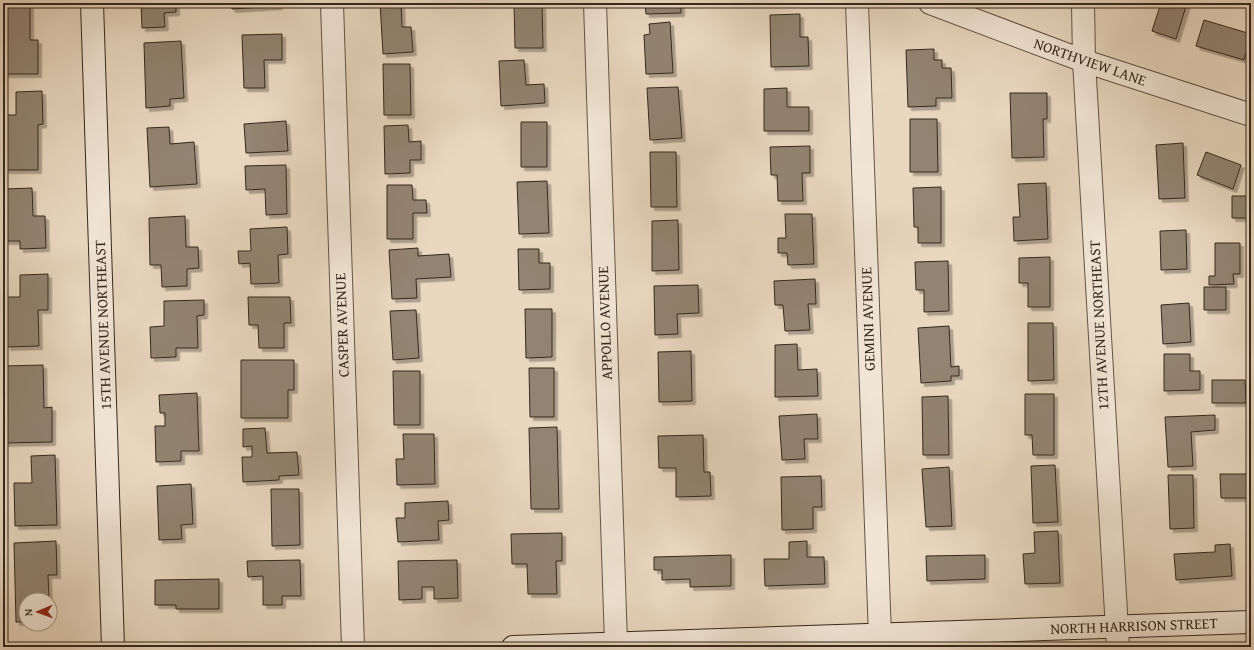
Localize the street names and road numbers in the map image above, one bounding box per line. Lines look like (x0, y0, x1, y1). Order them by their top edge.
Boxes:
street label: NORTHVIEW LANE (1031, 32, 1150, 91)
street label: 15TH AVENUE NORTHEAST (89, 239, 116, 410)
street label: 12TH AVENUE NORTHEAST (1084, 239, 1113, 410)
street label: APPOLLO AVENUE (592, 265, 617, 380)
street label: GEMINI AVENUE (855, 266, 880, 371)
street label: CASPER AVENUE (329, 272, 354, 378)
street label: NORTH HARRISON STREET (1050, 612, 1219, 639)

